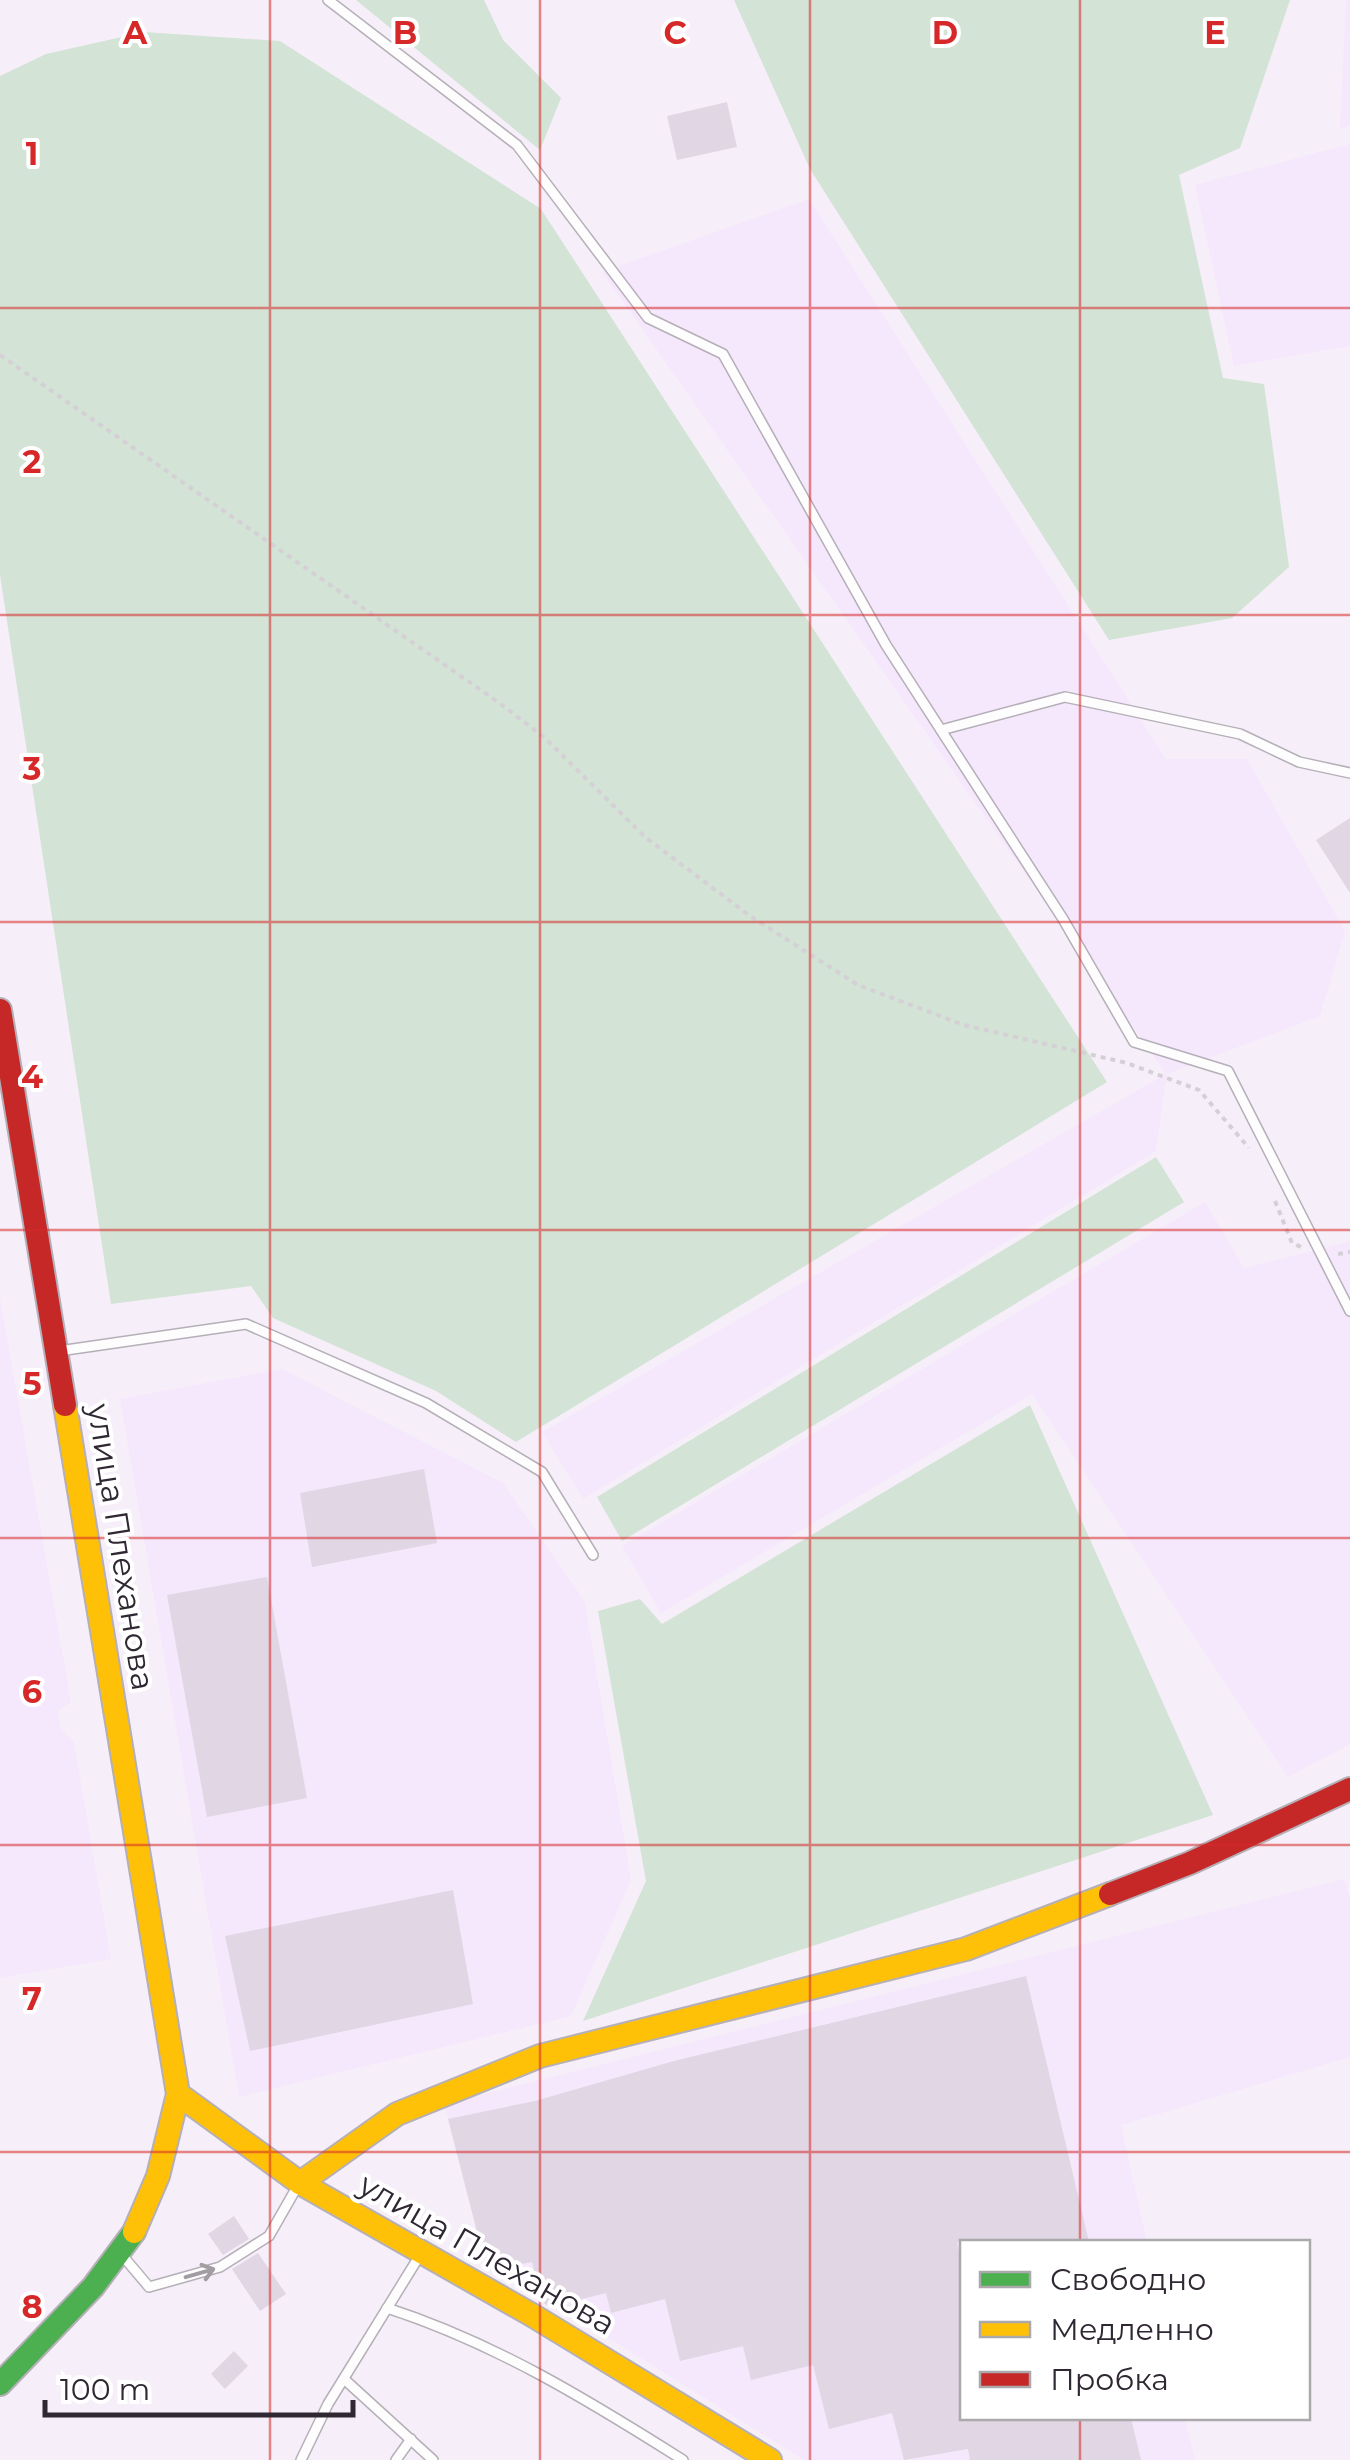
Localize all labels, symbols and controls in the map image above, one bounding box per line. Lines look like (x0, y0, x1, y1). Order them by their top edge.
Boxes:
text: A (122, 13, 148, 52)
text: B (393, 13, 417, 52)
text: C (663, 13, 687, 52)
text: D (932, 13, 958, 52)
text: E (1204, 13, 1226, 52)
text: 1 (26, 134, 38, 173)
text: 2 (23, 442, 41, 481)
text: 3 (22, 749, 41, 788)
text: 4 (21, 1057, 43, 1096)
text: 5 (22, 1364, 42, 1403)
street label: улица Плеханова (79, 1400, 163, 1693)
text: 6 (22, 1672, 42, 1711)
text: 7 (22, 1979, 42, 2018)
street label: улица Плеханова (351, 2164, 622, 2343)
legend (960, 2240, 1310, 2420)
text: Свободно (1050, 2261, 1206, 2298)
one-way arrow (184, 2262, 215, 2281)
text: 8 (21, 2287, 43, 2326)
text: Медленно (1050, 2311, 1214, 2348)
scale bar (45, 2355, 352, 2417)
text: Пробка (1050, 2361, 1169, 2398)
text: 100 m (60, 2371, 150, 2408)

